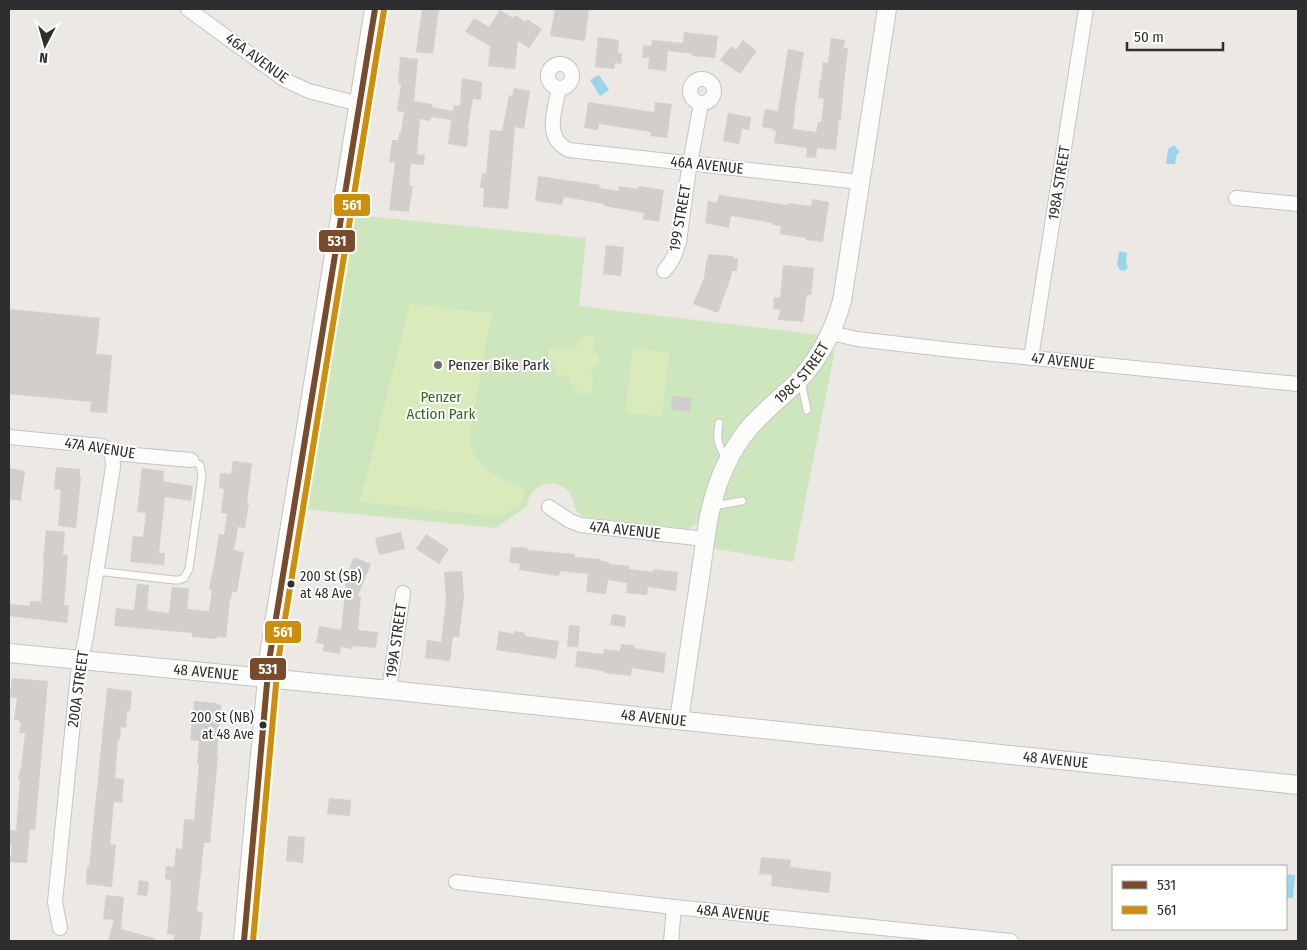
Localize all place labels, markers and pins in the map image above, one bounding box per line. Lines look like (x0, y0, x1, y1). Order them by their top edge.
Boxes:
place label: Penzer Bike Park (448, 356, 549, 374)
marker: Penzer Bike Park (432, 359, 444, 371)
place label: 200 St (SB) at 48 Ave (300, 568, 362, 602)
marker: 200 St (SB) at 48 Ave (286, 579, 296, 589)
place label: 200 St (NB) at 48 Ave (191, 709, 254, 743)
marker: 200 St (NB) at 48 Ave (258, 720, 268, 730)

